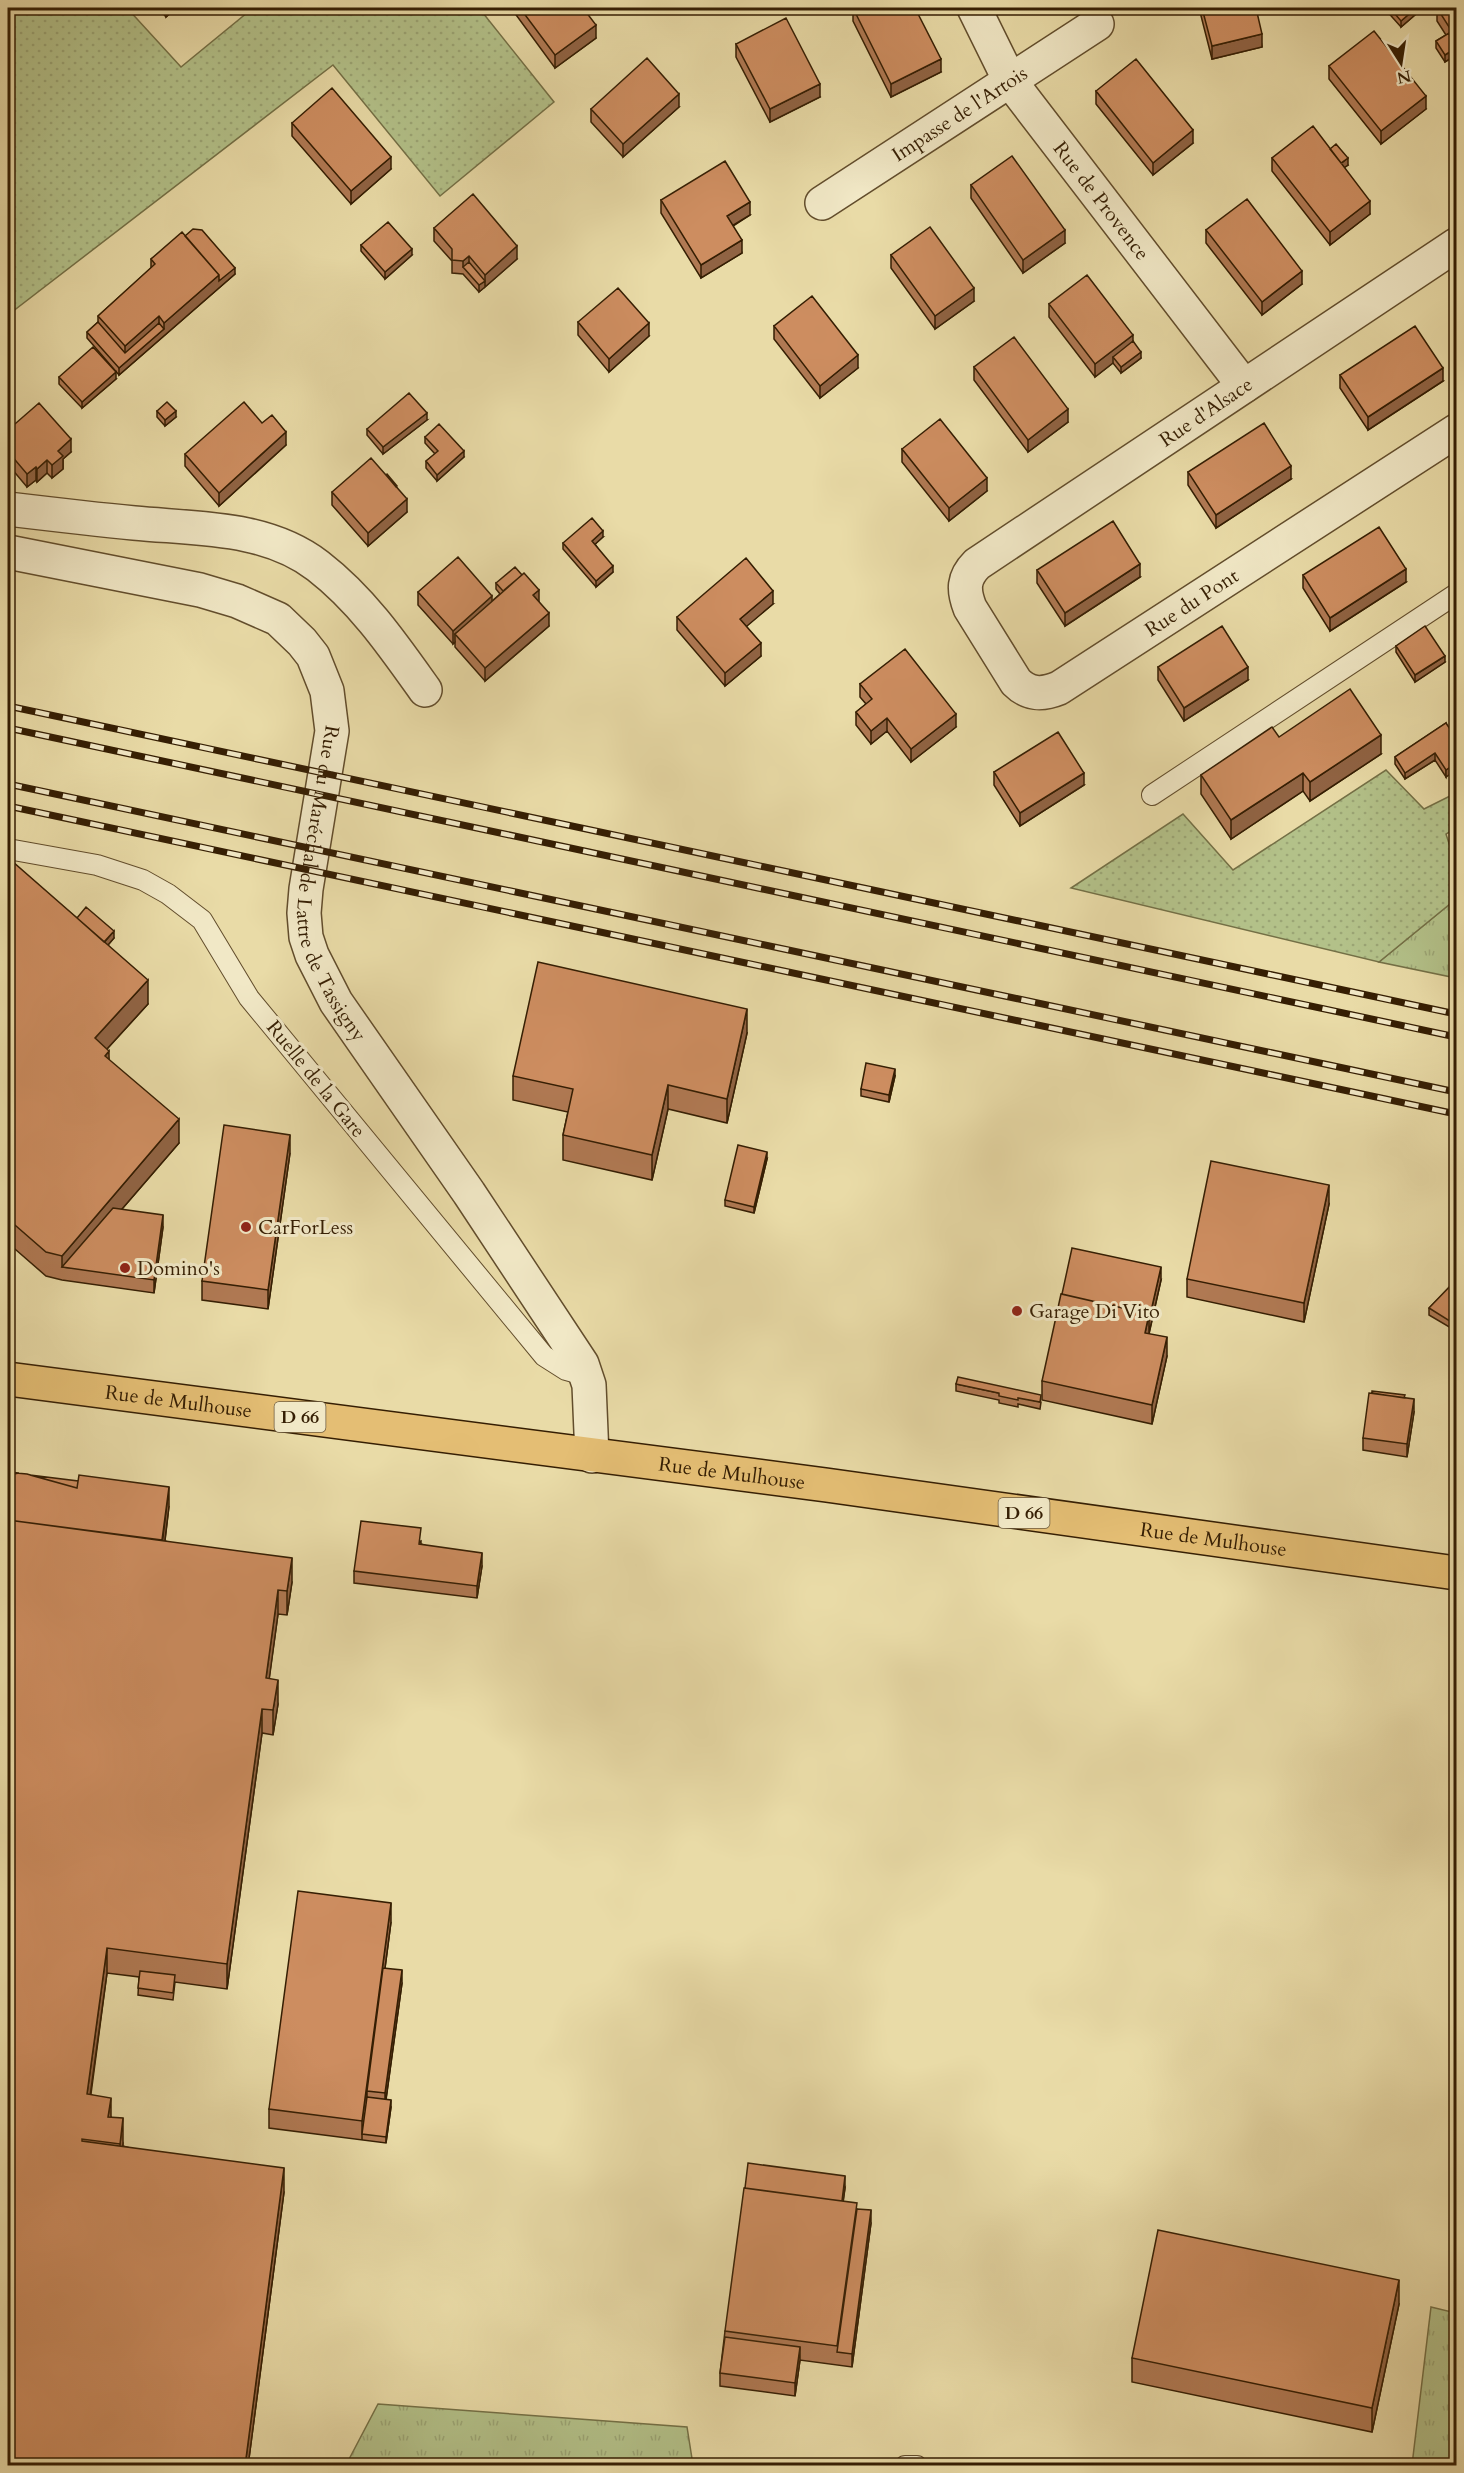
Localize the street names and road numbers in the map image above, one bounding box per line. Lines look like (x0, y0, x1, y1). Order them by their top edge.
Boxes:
street label: Impasse de l'Artois (886, 59, 1032, 168)
street label: Rue de Provence (1047, 135, 1156, 266)
street label: Rue d'Alsace (1154, 371, 1258, 453)
street label: Rue du Pont (1139, 562, 1244, 643)
street label: Rue du Maréchal de Lattre de Tassigny (290, 724, 373, 1047)
street label: Ruelle de la Gare (260, 1015, 372, 1143)
street label: Rue de Mulhouse (103, 1378, 254, 1424)
road number: D 66 (274, 1402, 326, 1432)
street label: Rue de Mulhouse (657, 1450, 807, 1496)
road number: D 66 (998, 1498, 1050, 1528)
street label: Rue de Mulhouse (1138, 1516, 1289, 1563)

